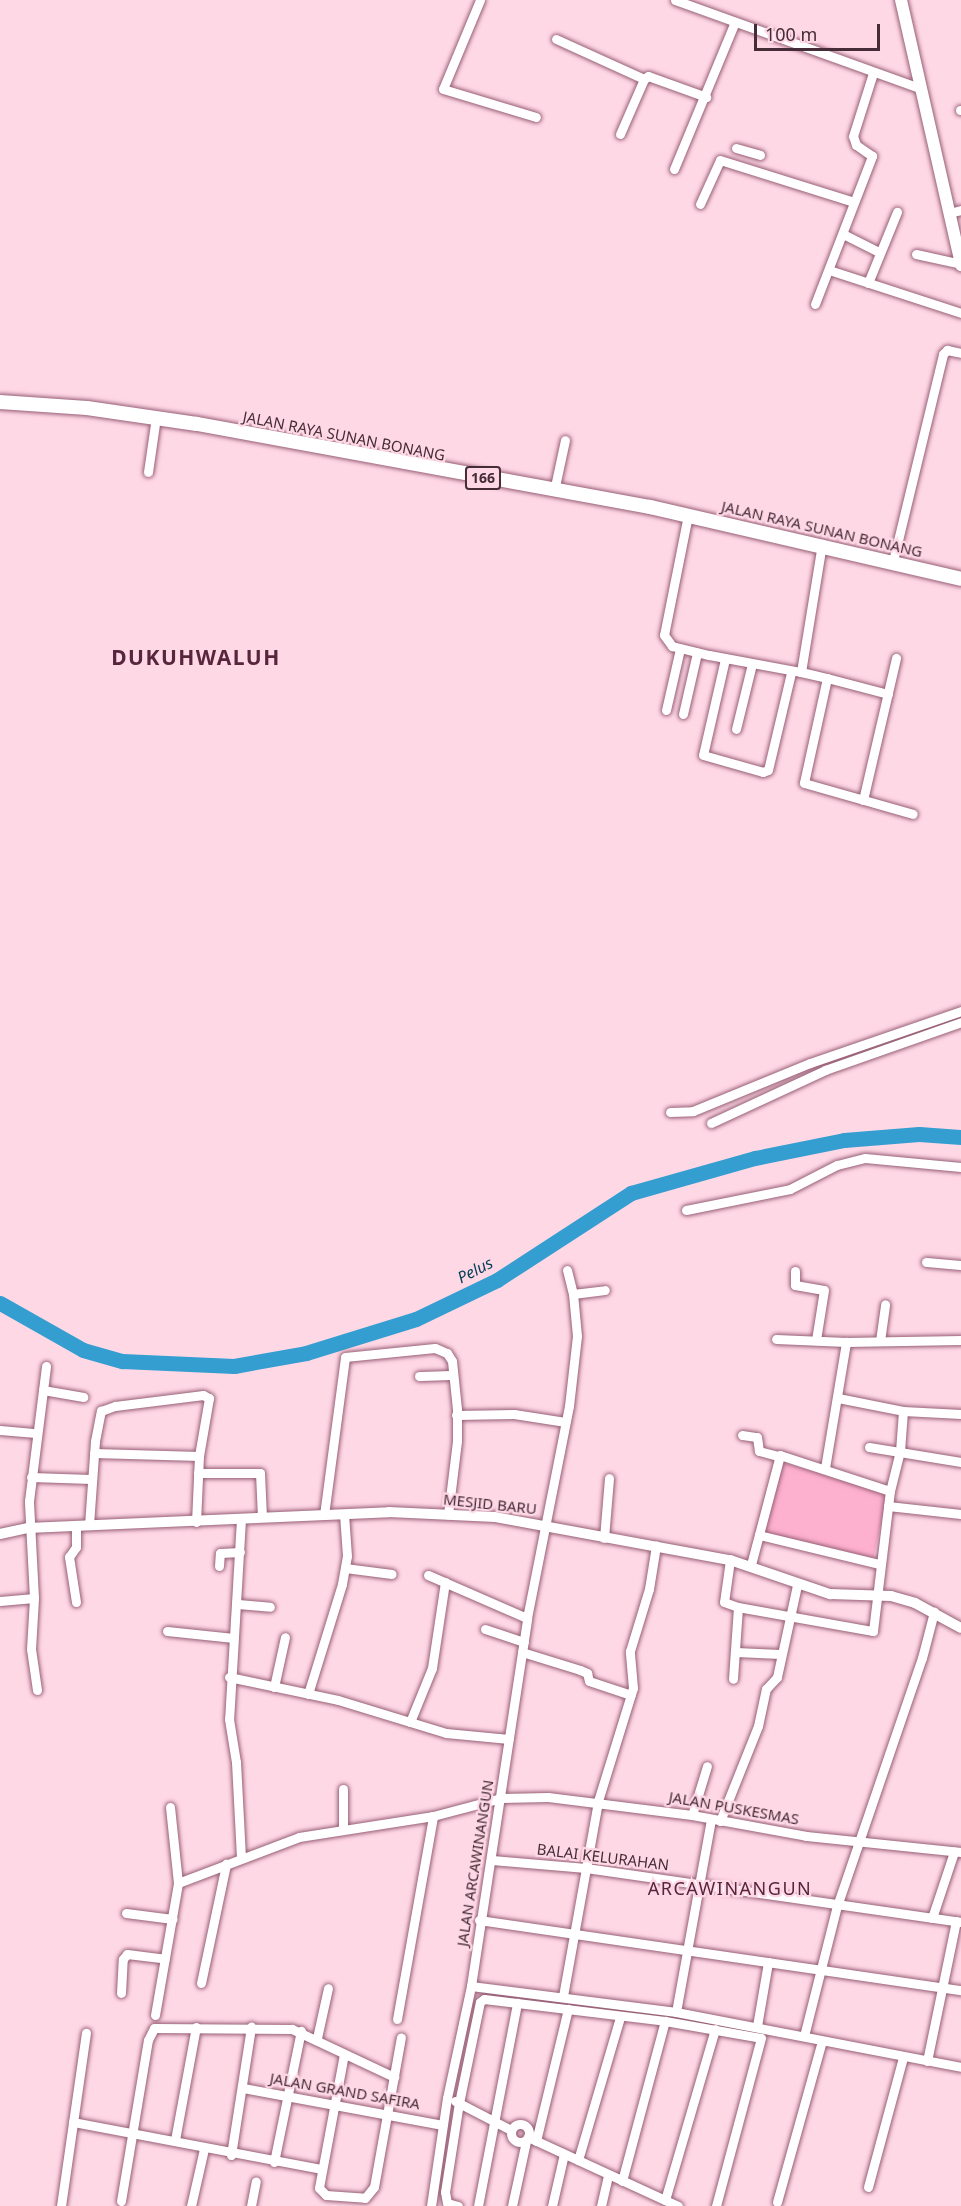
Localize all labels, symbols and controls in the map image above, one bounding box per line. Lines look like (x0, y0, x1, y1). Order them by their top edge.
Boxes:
scale bar (757, 12, 883, 50)
text: 100 m (765, 22, 817, 46)
street label: JALAN RAYA SUNAN BONANG (241, 408, 447, 464)
road number: 166 (464, 467, 502, 489)
street label: JALAN RAYA SUNAN BONANG (720, 497, 924, 561)
district label: DUKUHWALUH (111, 644, 281, 670)
water label: Pelus (454, 1253, 496, 1287)
street label: MESJID BARU (442, 1490, 538, 1518)
street label: JALAN ARCAWINANGUN (453, 1778, 497, 1948)
street label: JALAN PUSKESMAS (667, 1788, 801, 1828)
street label: BALAI KELURAHAN (536, 1840, 670, 1874)
district label: ARCAWINANGUN (648, 1877, 812, 1899)
street label: JALAN GRAND SAFIRA (269, 2069, 421, 2113)

